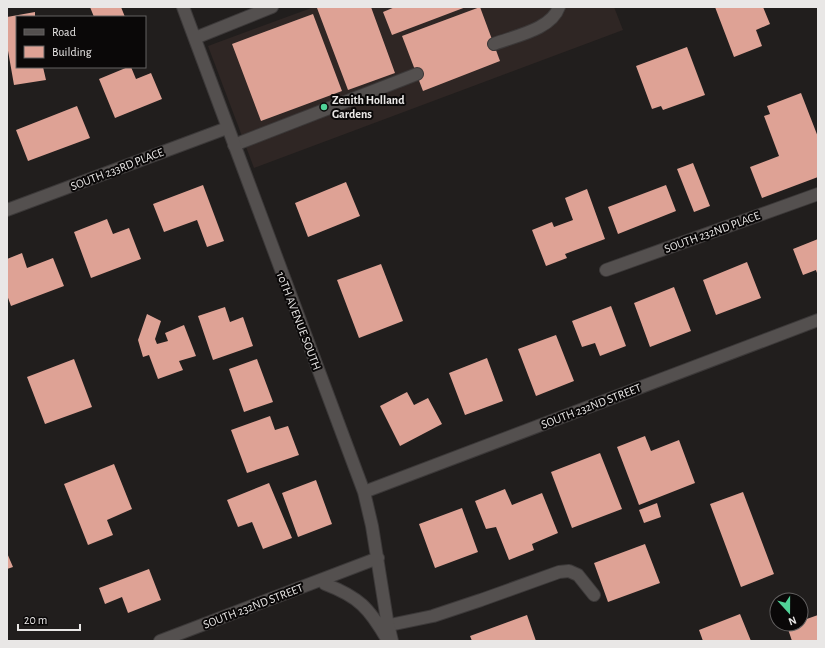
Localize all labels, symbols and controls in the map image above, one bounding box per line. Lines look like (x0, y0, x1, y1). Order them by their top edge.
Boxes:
legend (16, 16, 146, 68)
text: Road (52, 26, 76, 38)
text: Building (52, 46, 92, 58)
place label: Zenith Holland Gardens (332, 94, 405, 120)
marker: Zenith Holland Gardens (319, 102, 329, 112)
street label: SOUTH 233RD PLACE (69, 146, 165, 192)
street label: SOUTH 232ND PLACE (663, 209, 762, 255)
street label: 10TH AVENUE SOUTH (275, 270, 323, 372)
street label: SOUTH 232ND STREET (539, 381, 643, 431)
street label: SOUTH 232ND STREET (201, 581, 305, 631)
north arrow (769, 592, 809, 632)
scale bar (18, 606, 80, 632)
text: 20 m (24, 614, 47, 626)
text: N (787, 614, 798, 627)

